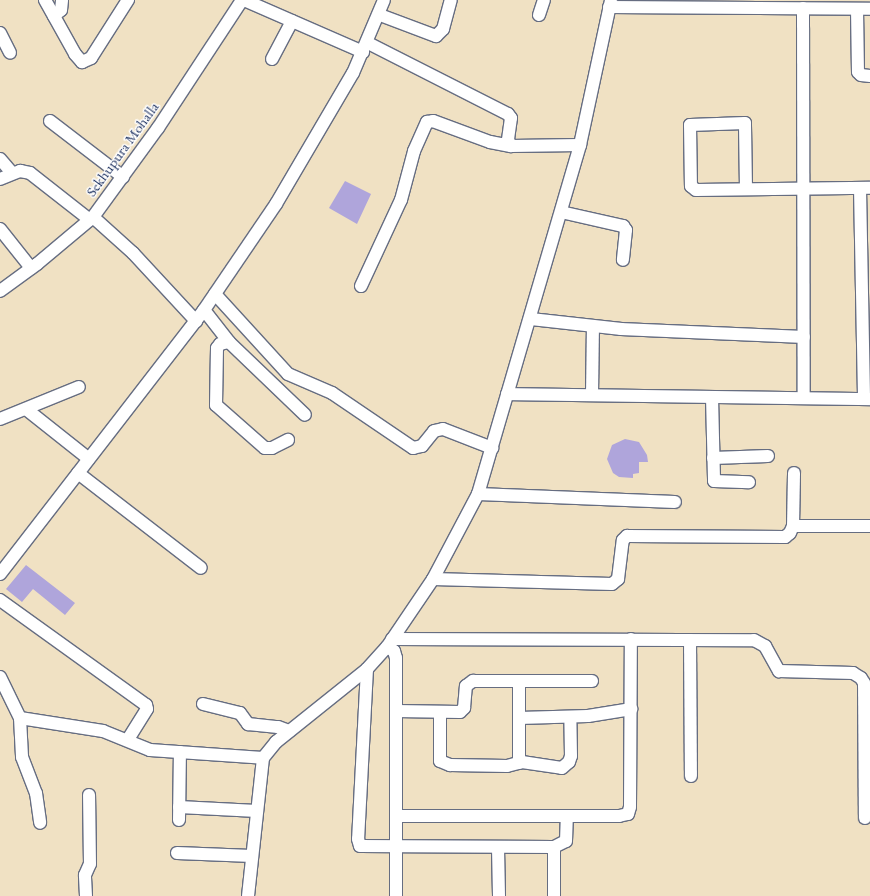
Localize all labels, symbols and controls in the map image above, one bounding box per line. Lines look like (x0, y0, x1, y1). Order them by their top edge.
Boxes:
street label: Sekhupura Mohalla (82, 98, 162, 200)

